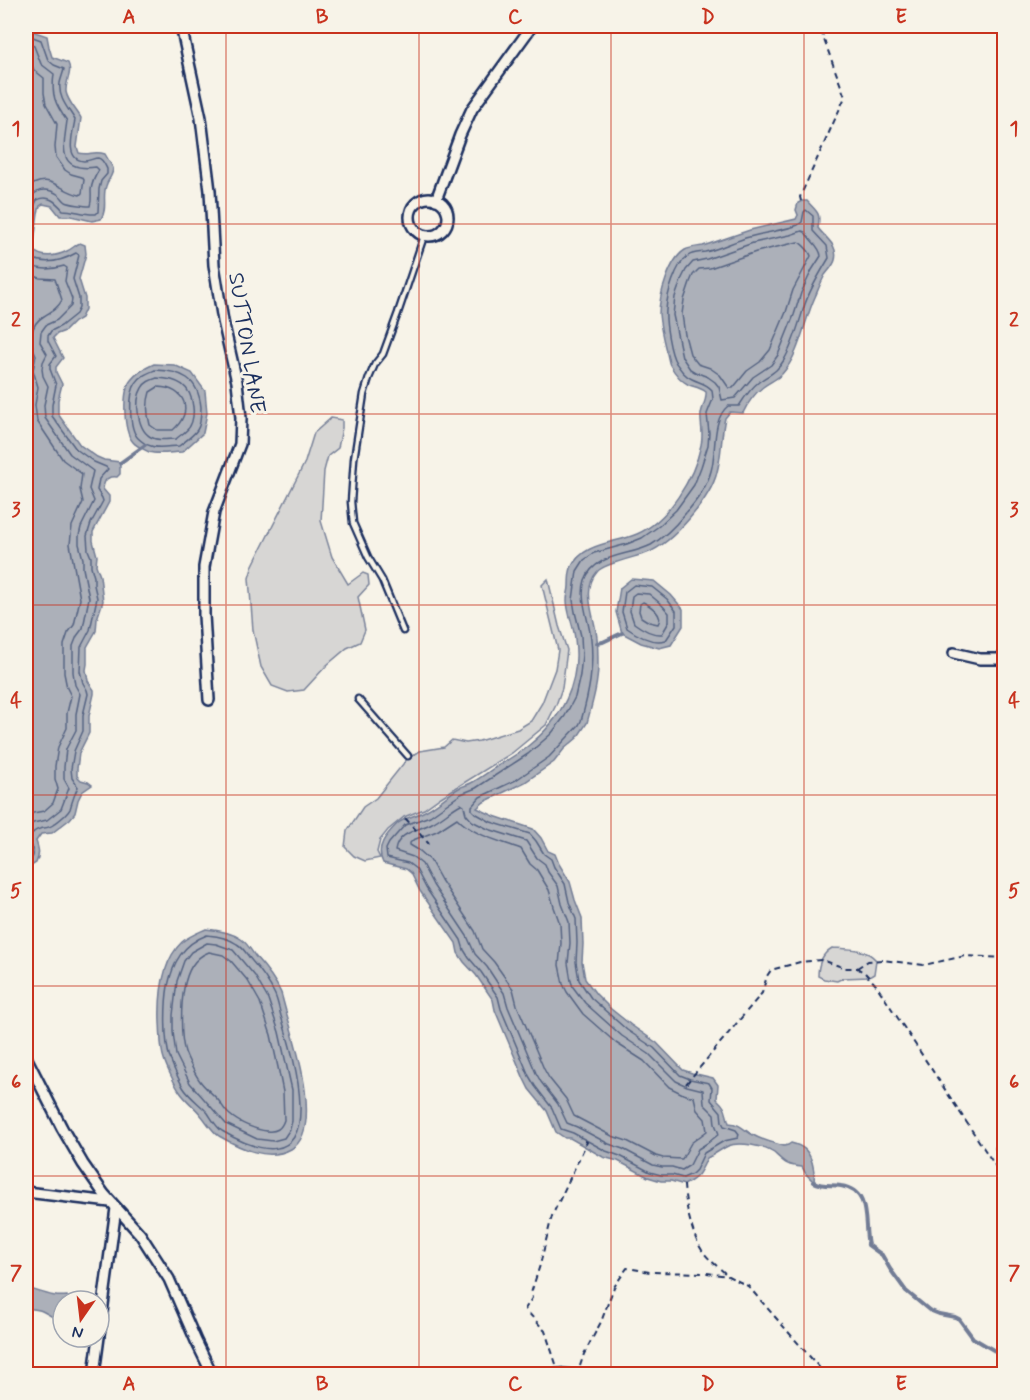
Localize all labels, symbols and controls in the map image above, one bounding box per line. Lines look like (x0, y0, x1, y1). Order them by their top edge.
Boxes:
text: A (122, 4, 136, 31)
text: B (316, 4, 329, 31)
text: C (508, 4, 523, 31)
text: D (701, 4, 715, 31)
text: E (895, 4, 907, 31)
text: 1 (12, 116, 20, 143)
text: 1 (1010, 116, 1018, 143)
street label: SUTTON LANE (221, 271, 271, 416)
text: 2 (11, 307, 21, 334)
text: 2 (1009, 307, 1019, 334)
text: 3 (11, 497, 21, 524)
text: 3 (1009, 497, 1019, 524)
text: 4 (10, 688, 22, 715)
text: 4 (1008, 688, 1020, 715)
text: 5 (10, 878, 22, 905)
text: 5 (1008, 878, 1020, 905)
text: 6 (11, 1069, 21, 1096)
text: 6 (1009, 1069, 1019, 1096)
text: 7 (10, 1260, 22, 1287)
text: 7 (1008, 1260, 1020, 1287)
north arrow (51, 1289, 111, 1349)
text: N (70, 1321, 85, 1344)
text: A (122, 1371, 136, 1398)
text: B (316, 1371, 329, 1398)
text: C (508, 1371, 523, 1398)
text: D (701, 1371, 715, 1398)
text: E (895, 1371, 907, 1398)

